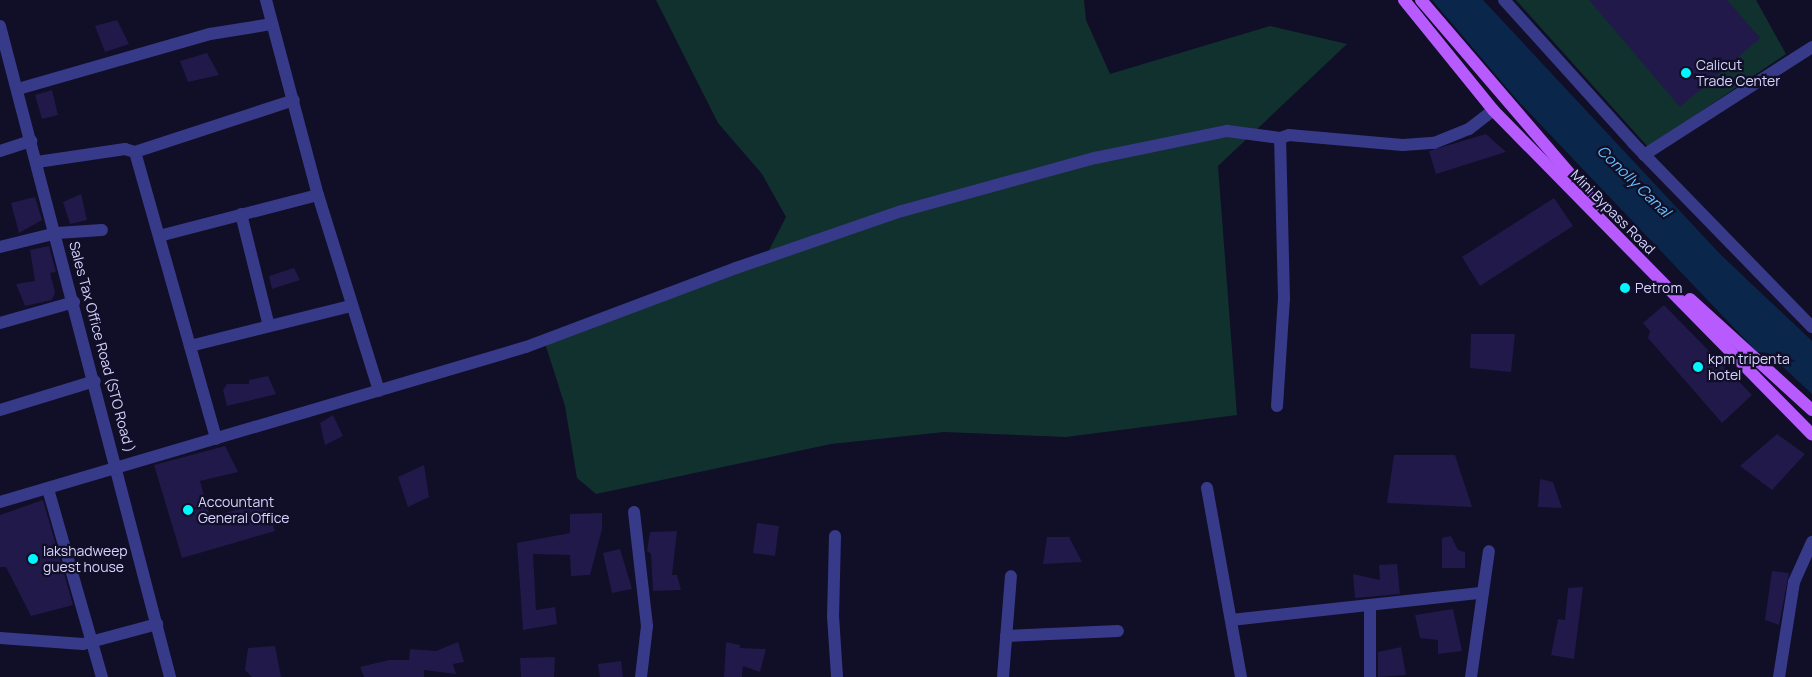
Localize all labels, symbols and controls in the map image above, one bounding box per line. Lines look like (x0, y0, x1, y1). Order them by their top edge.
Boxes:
place label: Calicut Trade Center (1696, 57, 1780, 90)
marker: Calicut Trade Center (1680, 67, 1692, 79)
water label: Conolly Canal (1594, 142, 1674, 220)
street label: Mini Bypass Road (1567, 166, 1659, 258)
street label: Sales Tax Office Road (STO Road ) (66, 240, 138, 454)
place label: Petrom (1635, 280, 1682, 296)
marker: Petrom (1619, 282, 1631, 294)
place label: kpm tripenta hotel (1708, 351, 1790, 384)
marker: kpm tripenta hotel (1692, 361, 1704, 373)
place label: Accountant General Office (198, 494, 290, 526)
marker: Accountant General Office (182, 504, 194, 516)
place label: lakshadweep guest house (43, 543, 127, 576)
marker: lakshadweep guest house (27, 553, 39, 565)

